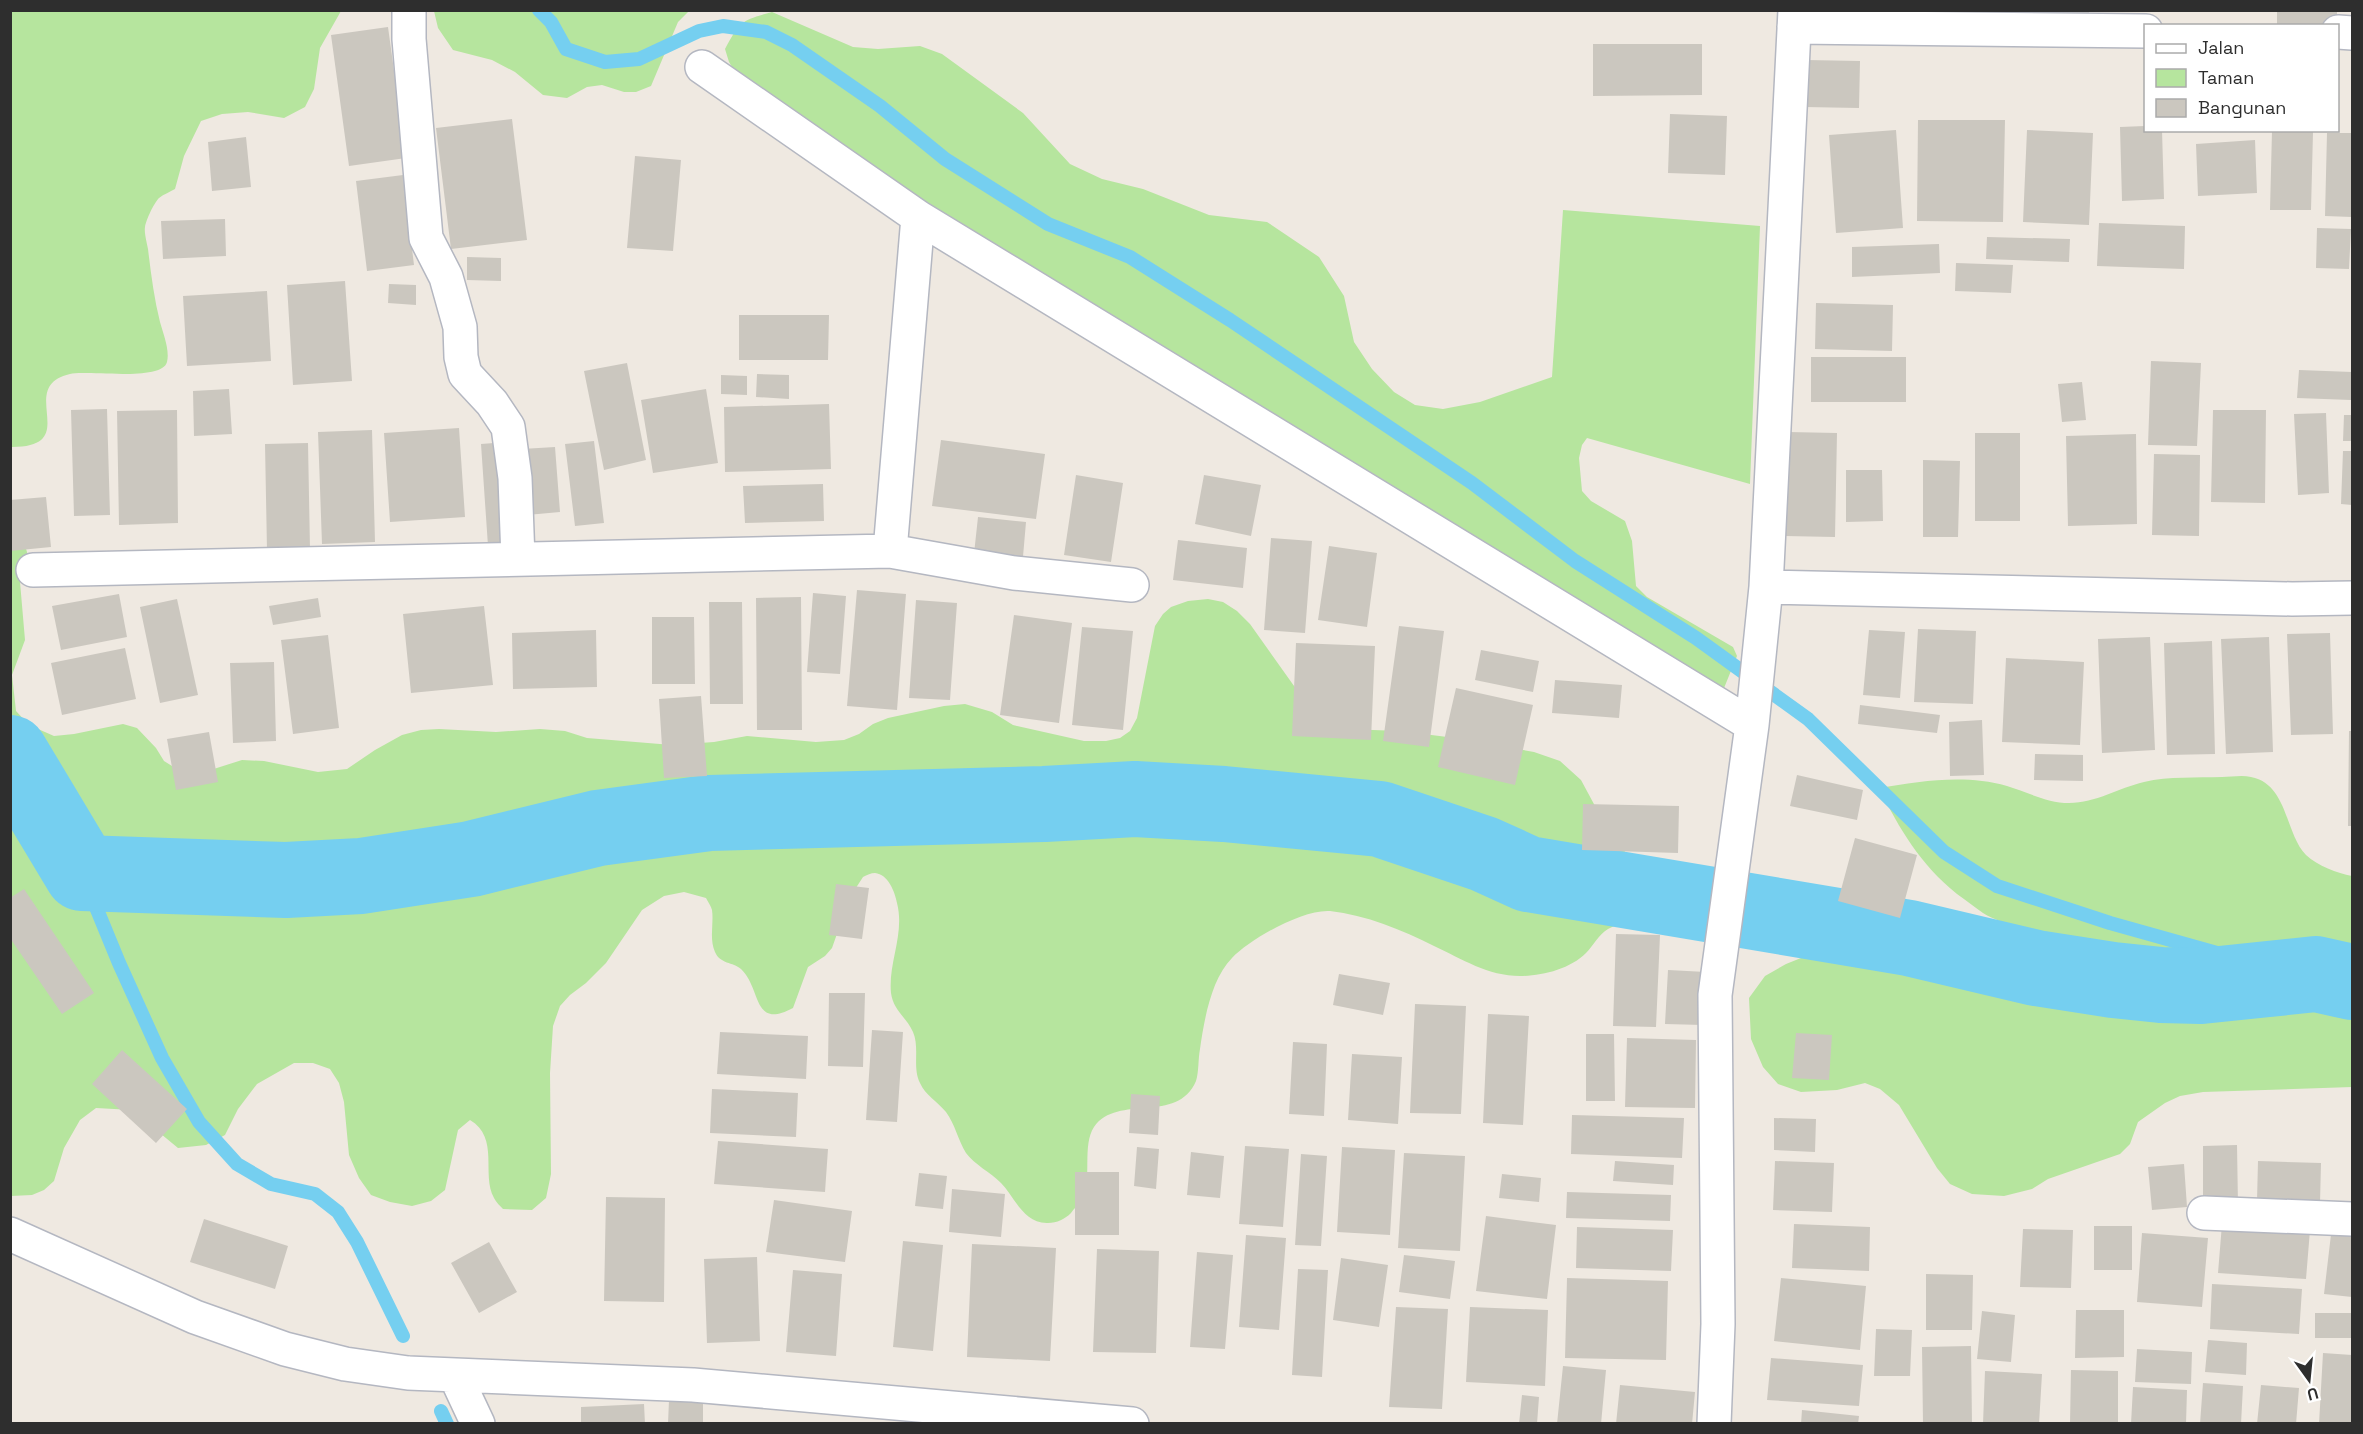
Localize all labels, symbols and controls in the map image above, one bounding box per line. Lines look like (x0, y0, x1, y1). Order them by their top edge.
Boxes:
legend (2144, 24, 2339, 132)
text: Jalan (2198, 36, 2244, 59)
text: Taman (2198, 66, 2254, 89)
text: Bangunan (2198, 96, 2286, 119)
north arrow (2279, 1350, 2339, 1410)
text: U (2305, 1382, 2321, 1406)

